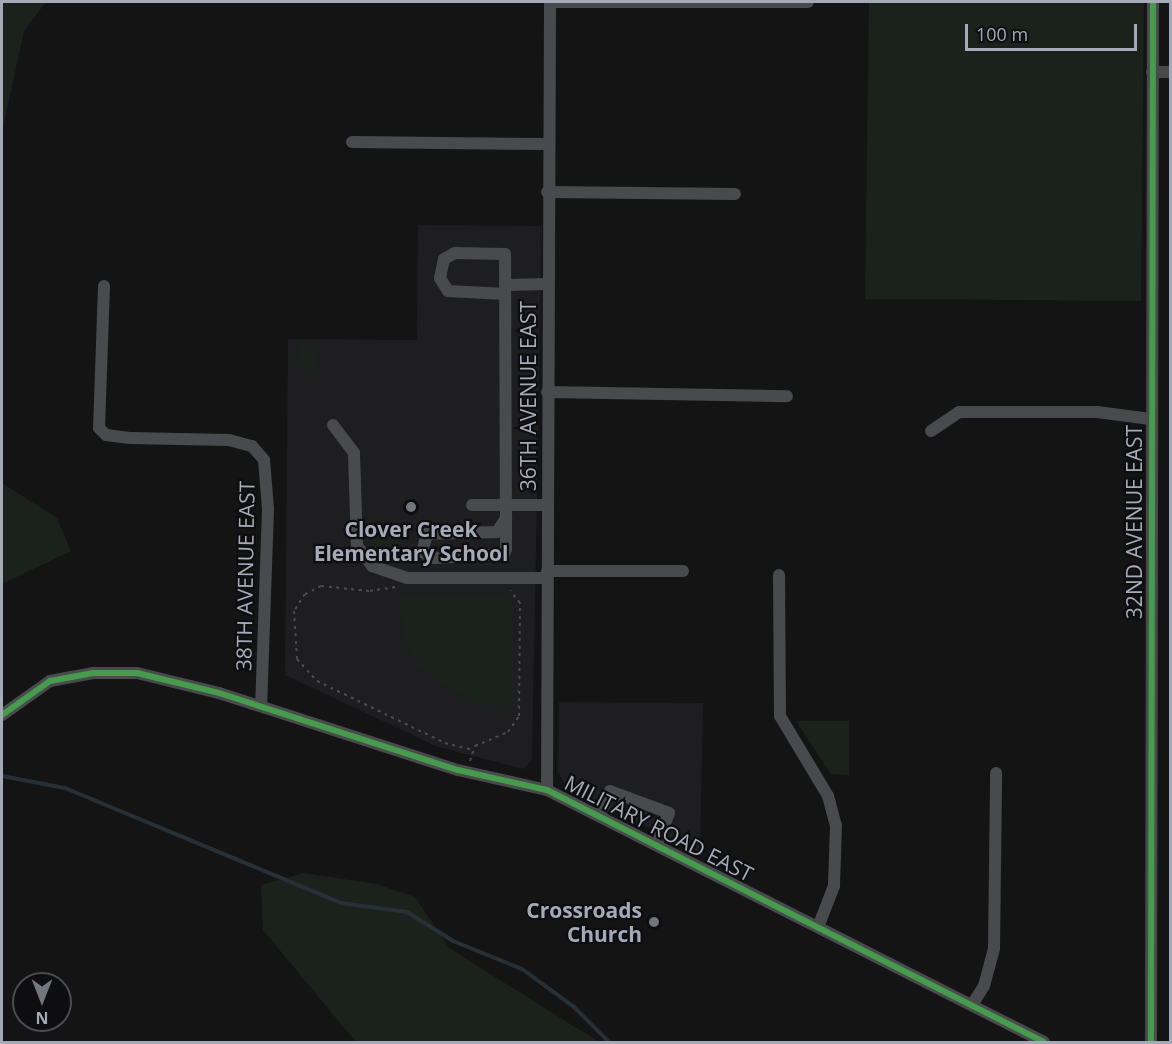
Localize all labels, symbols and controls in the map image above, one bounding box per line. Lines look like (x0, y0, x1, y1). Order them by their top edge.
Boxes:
scale bar (968, 12, 1140, 50)
text: 100 m (976, 22, 1028, 46)
street label: 36TH AVENUE EAST (515, 301, 541, 491)
street label: 32ND AVENUE EAST (1121, 425, 1147, 619)
street label: 38TH AVENUE EAST (231, 481, 259, 671)
marker: Clover Creek Elementary School (404, 500, 418, 514)
place label: Clover Creek Elementary School (314, 516, 508, 566)
street label: MILITARY ROAD EAST (561, 770, 757, 886)
place label: Crossroads Church (526, 897, 642, 947)
marker: Crossroads Church (647, 915, 661, 929)
north arrow (12, 972, 72, 1032)
text: N (36, 1007, 49, 1029)

